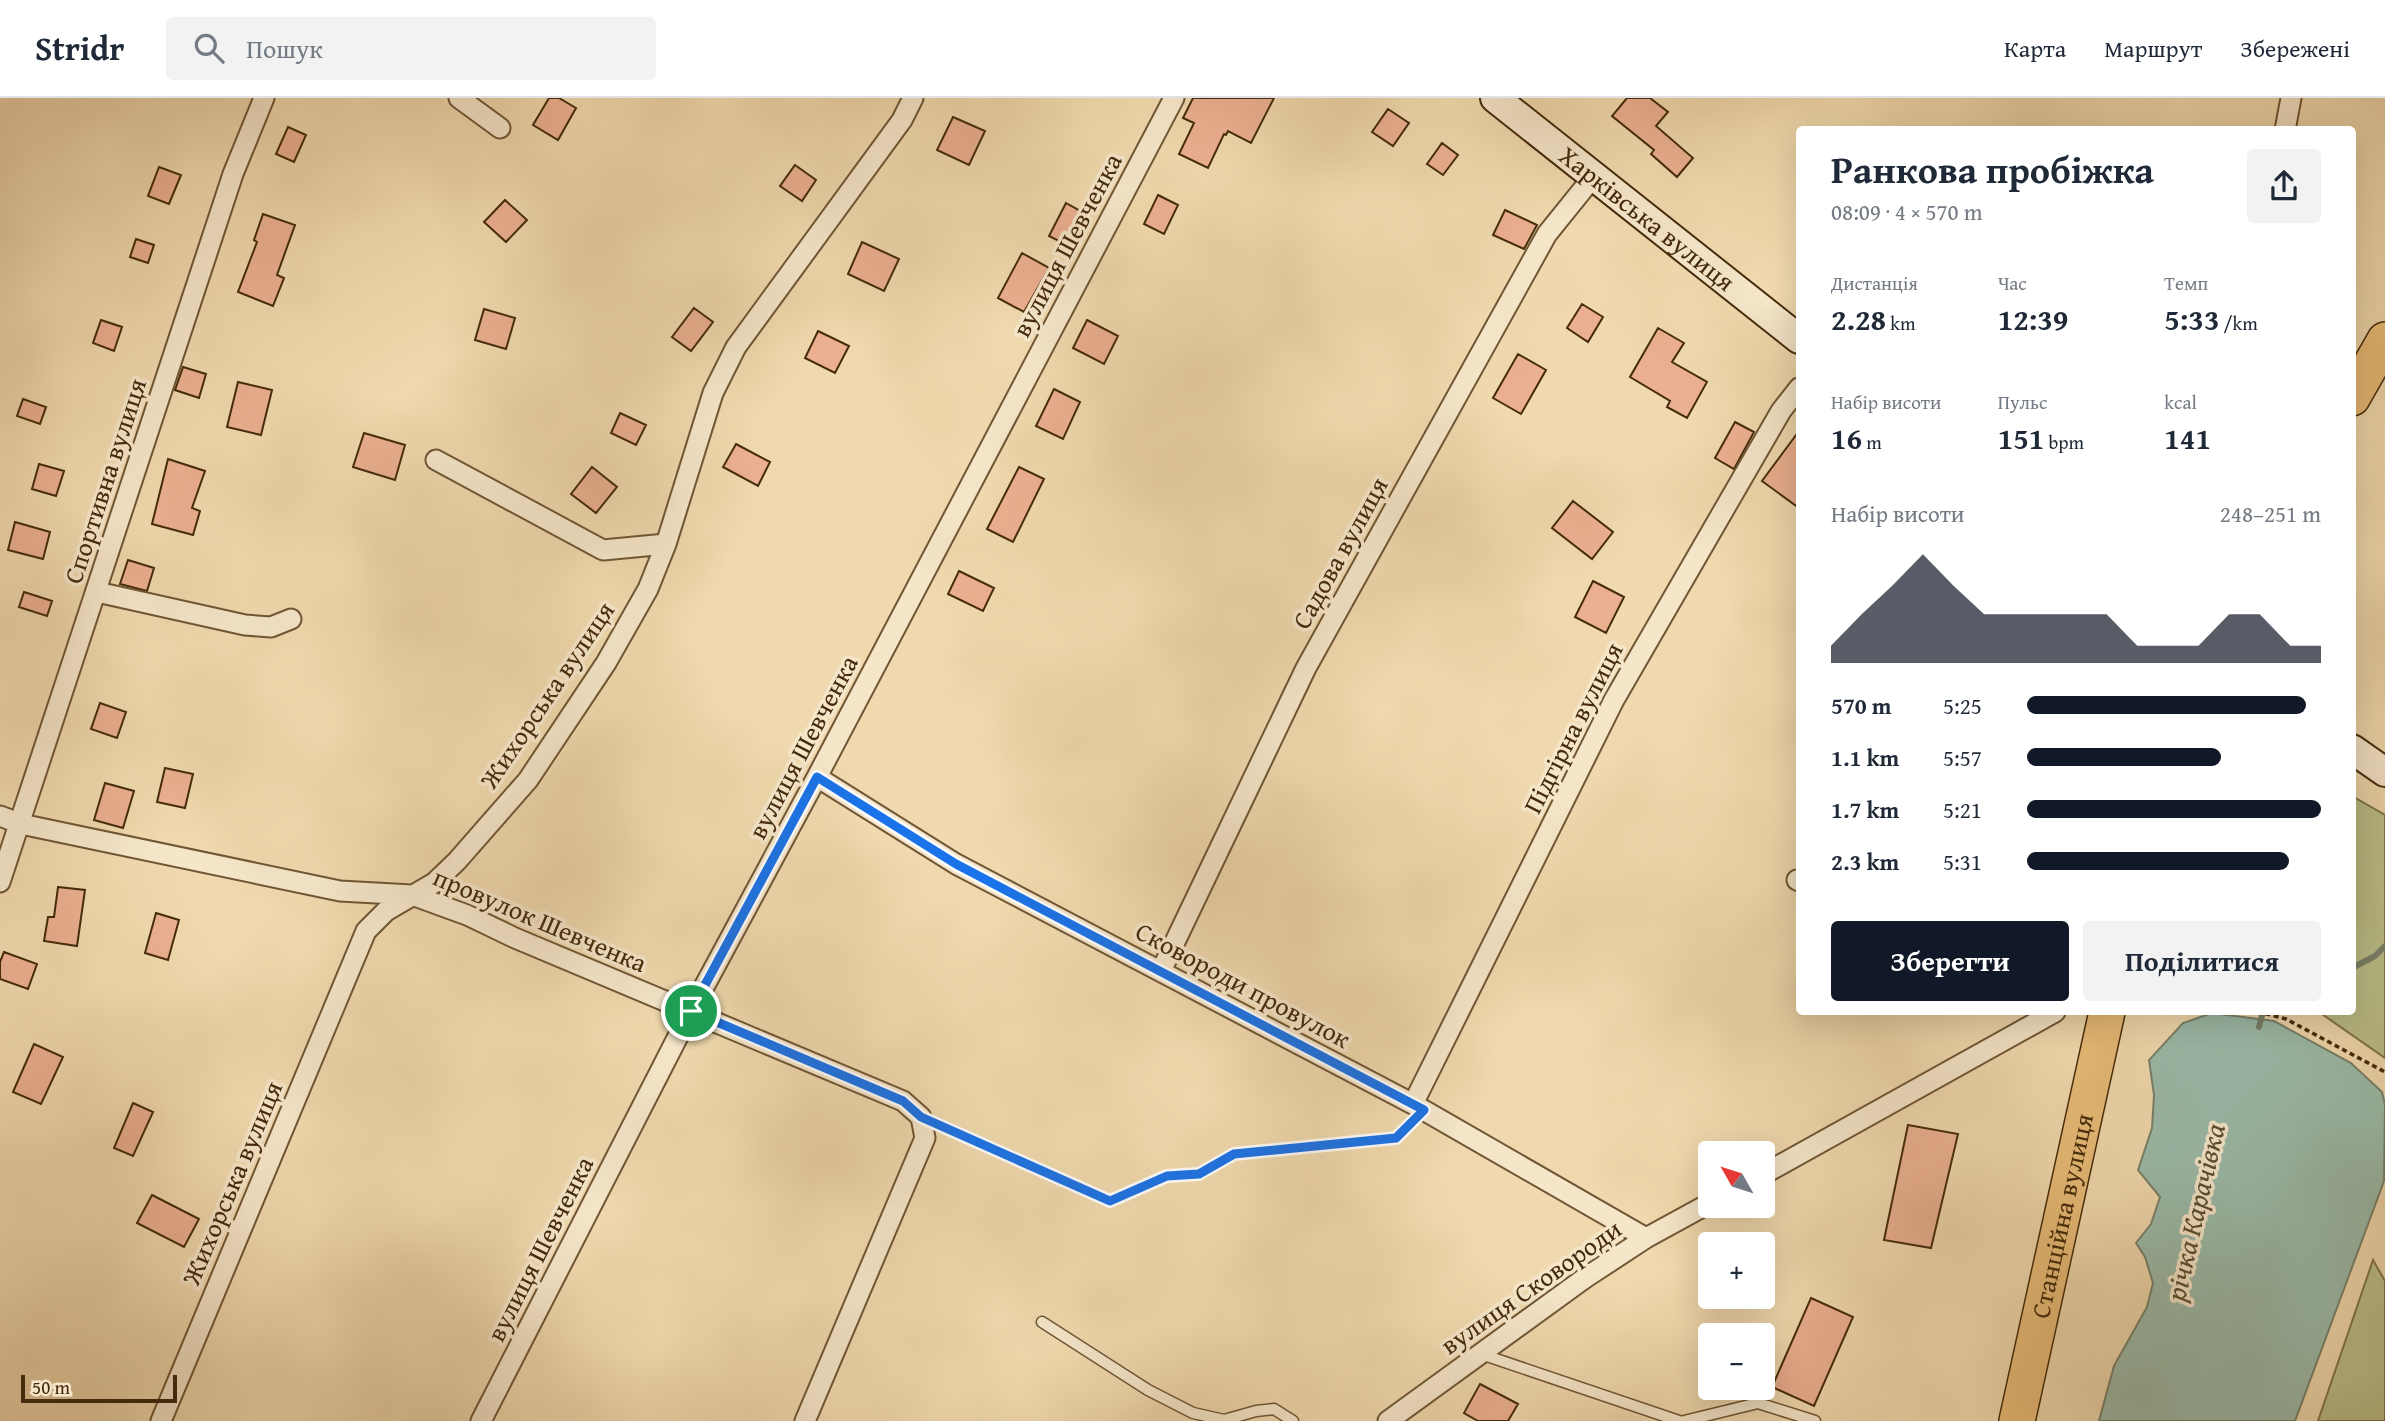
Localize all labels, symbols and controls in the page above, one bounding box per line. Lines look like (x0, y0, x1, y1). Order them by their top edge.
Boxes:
search box (166, 17, 656, 80)
text: Stridr (35, 24, 124, 72)
icon: search (190, 29, 228, 67)
text: Пошук (246, 29, 323, 68)
text: Карта (2004, 31, 2066, 66)
text: Маршрут (2104, 31, 2202, 66)
text: Збережені (2240, 31, 2350, 66)
street label: Харківська вулиця (1551, 136, 1744, 300)
text: Ранкова пробіжка (1831, 141, 2154, 197)
street label: вулиця Шевченка (1002, 145, 1132, 344)
button: share (2247, 149, 2321, 223)
text: 08:09 · 4 × 570 m (1831, 195, 1983, 228)
text: Дистанція (1831, 269, 1918, 297)
text: Час (1998, 269, 2027, 297)
text: Темп (2164, 269, 2208, 297)
text: 2.28 (1831, 297, 1886, 341)
text: 12:39 (1998, 297, 2068, 341)
text: 5:33 (2164, 297, 2219, 341)
text: km (1886, 309, 1915, 337)
text: /km (2219, 309, 2258, 337)
street label: Спортивна вулиця (53, 373, 156, 588)
text: Набір висоти (1831, 388, 1941, 416)
text: Пульс (1998, 388, 2047, 416)
text: kcal (2164, 388, 2197, 416)
text: 16 (1831, 416, 1862, 460)
text: 151 (1998, 416, 2044, 460)
text: 141 (2164, 416, 2211, 460)
text: m (1862, 428, 1882, 456)
text: bpm (2044, 428, 2084, 456)
street label: Садова вулиця (1282, 470, 1397, 636)
text: Набір висоти (1831, 497, 1965, 530)
text: 248–251 m (2220, 497, 2321, 530)
street label: Жихорська вулиця (469, 593, 624, 797)
street label: Підгірна вулиця (1513, 635, 1632, 820)
street label: вулиця Шевченка (738, 647, 868, 846)
text: 570 m (1831, 689, 1892, 722)
text: 5:25 (1943, 689, 1982, 722)
text: 1.1 km (1831, 741, 1899, 774)
text: 5:57 (1943, 741, 1982, 774)
text: 1.7 km (1831, 793, 1899, 826)
text: 5:21 (1943, 793, 1982, 826)
text: 2.3 km (1831, 845, 1899, 878)
text: 5:31 (1943, 845, 1982, 878)
street label: провулок Шевченка (427, 857, 654, 982)
street label: Сковороди провулок (1129, 911, 1358, 1058)
button: Зберегти (1831, 921, 2069, 1001)
button: Поділитися (2083, 921, 2321, 1001)
pin (661, 981, 721, 1041)
icon: arrive (672, 992, 710, 1030)
street label: Жихорська вулиця (171, 1075, 292, 1292)
street label: Станційна вулиця (2020, 1110, 2103, 1322)
water label: річка Карачівка (2154, 1119, 2235, 1306)
north arrow (1698, 1141, 1774, 1218)
map controls (1698, 1141, 1775, 1400)
street label: вулиця Шевченка (476, 1149, 603, 1348)
street label: вулиця Сковороди (1432, 1209, 1629, 1364)
button: + (1698, 1232, 1775, 1309)
button: − (1698, 1323, 1775, 1400)
scale bar (21, 1372, 177, 1404)
text: 50 m (32, 1373, 70, 1401)

